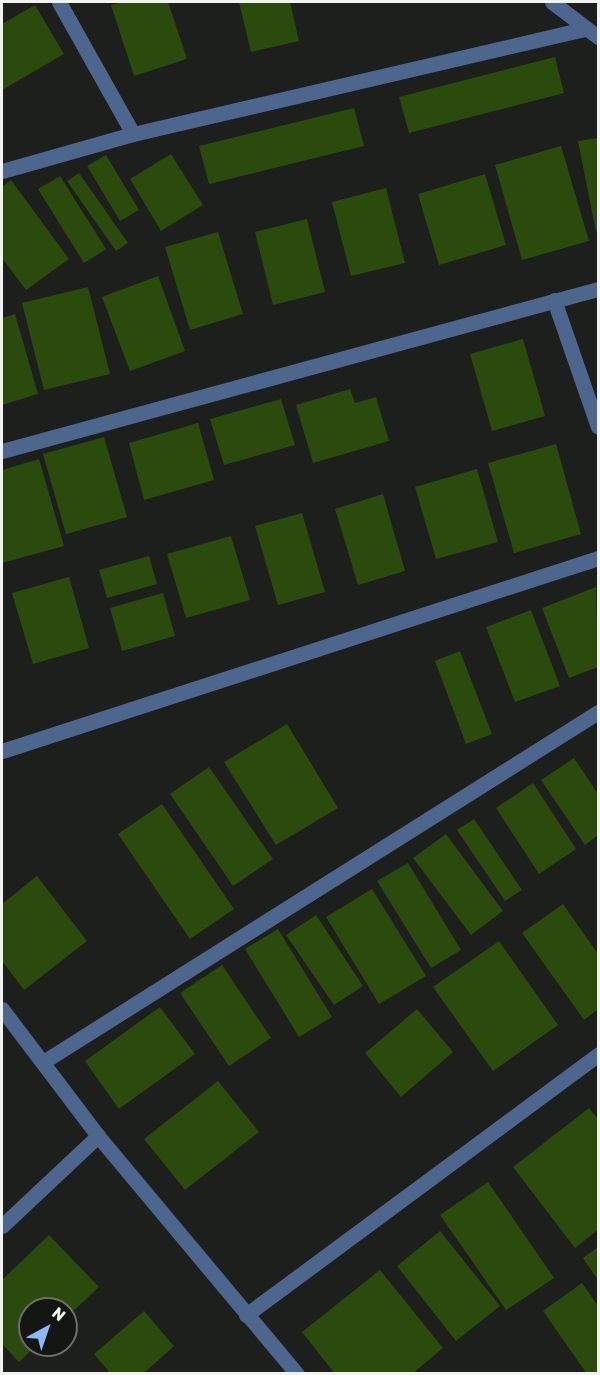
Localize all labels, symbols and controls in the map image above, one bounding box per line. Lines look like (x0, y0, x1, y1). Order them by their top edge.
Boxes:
north arrow (18, 1297, 78, 1357)
text: N (48, 1303, 69, 1325)

